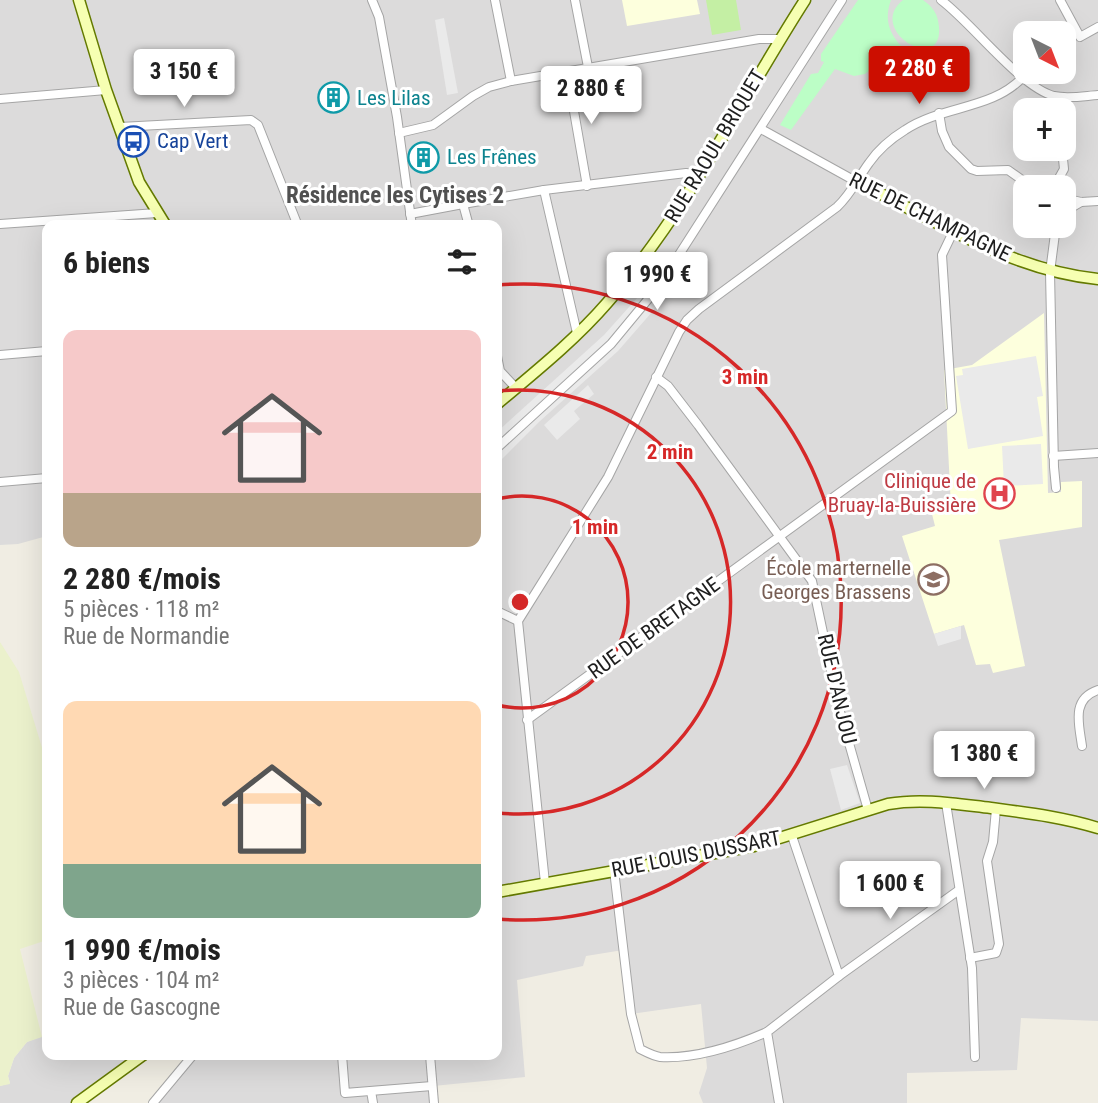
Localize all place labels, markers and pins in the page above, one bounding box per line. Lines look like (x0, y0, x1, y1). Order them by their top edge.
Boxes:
pin: 2 280 € (854, 46, 984, 106)
pin: 3 150 € (119, 50, 249, 109)
pin: 2 880 € (526, 66, 656, 126)
building icon: Les Lilas (317, 81, 351, 115)
place label: Les Lilas (357, 86, 431, 110)
bus stop icon: Cap Vert (117, 124, 151, 158)
place label: Cap Vert (157, 129, 228, 153)
building icon: Les Frênes (407, 140, 441, 174)
place label: Les Frênes (447, 145, 537, 169)
pin: 1 990 € (592, 252, 722, 312)
place label: Clinique de Bruay-la-Buissière (828, 469, 976, 517)
hospital icon: Clinique de Bruay-la-Buissière (982, 476, 1016, 510)
place label: École marternelle Georges Brassens (761, 556, 911, 604)
school or university icon: École marternelle Georges Brassens (917, 563, 951, 597)
centre of rings (508, 590, 532, 614)
pin: 1 380 € (919, 732, 1049, 791)
pin: 1 600 € (825, 862, 955, 921)

